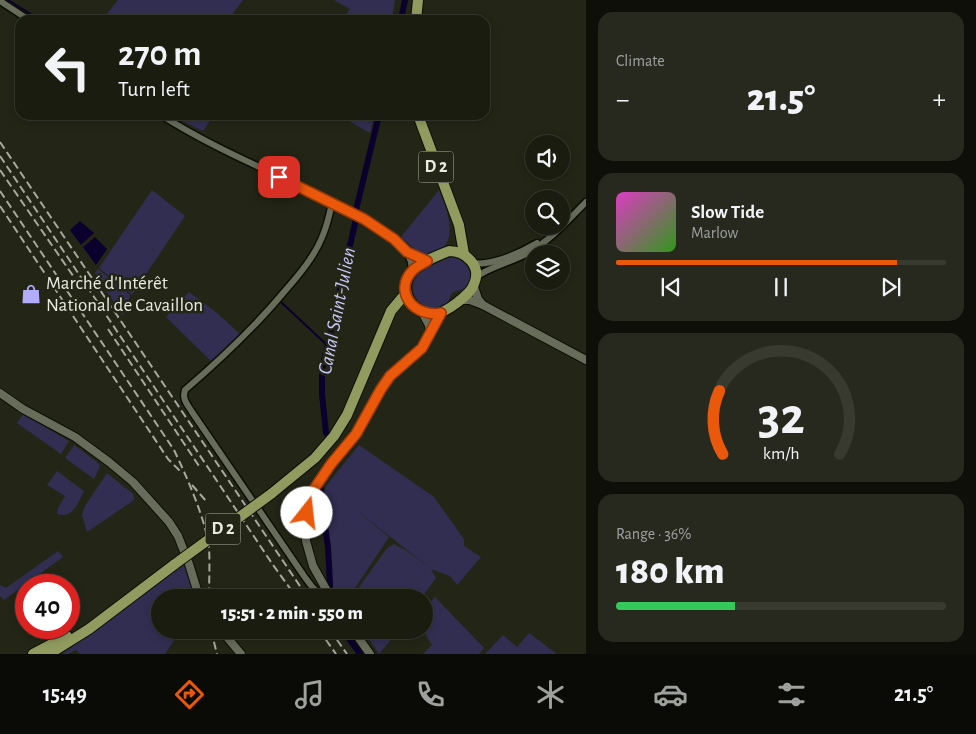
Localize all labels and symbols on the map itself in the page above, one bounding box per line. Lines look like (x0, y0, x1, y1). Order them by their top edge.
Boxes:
road number: D 2 (418, 152, 454, 182)
pin (258, 156, 300, 198)
water label: Canal Saint-Julien (315, 246, 359, 376)
place label: Marché d'Intérêt National de Cavaillon (46, 274, 203, 315)
shop icon: Marché d'Intérêt National de Cavaillon (20, 283, 42, 305)
position arrow (280, 486, 332, 538)
road number: D 2 (206, 514, 240, 544)
speed limit sign: 40 (15, 574, 80, 639)

